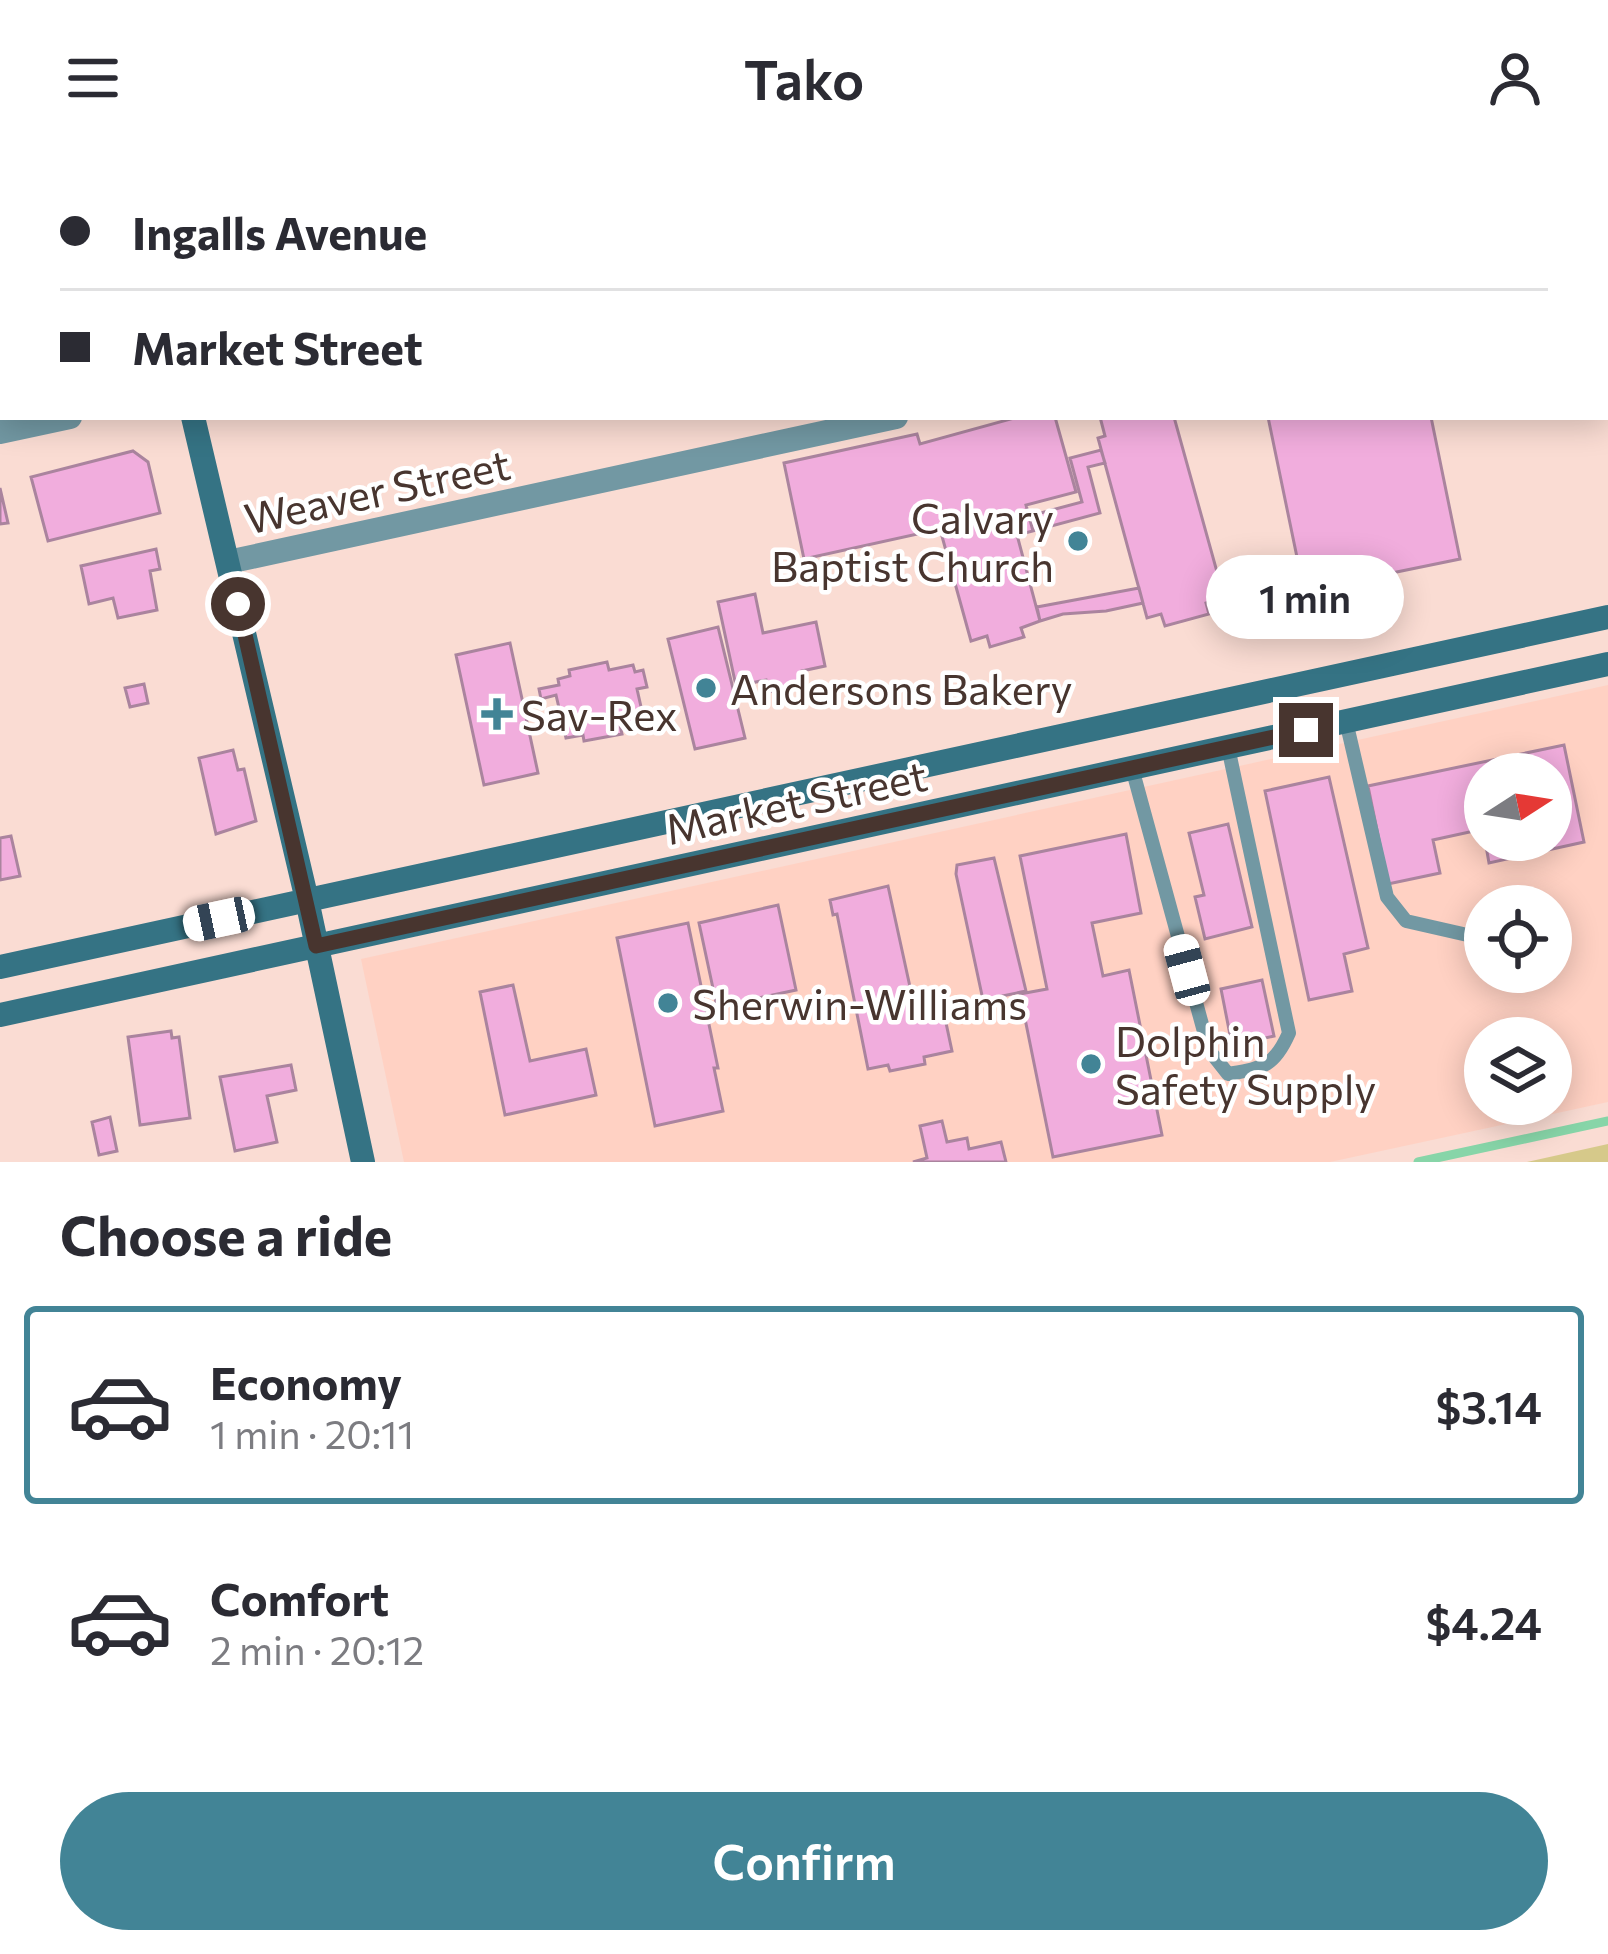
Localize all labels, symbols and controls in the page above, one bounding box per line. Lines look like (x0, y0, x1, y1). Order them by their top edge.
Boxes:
icon: menu (60, 45, 126, 111)
text: Tako (744, 45, 864, 111)
icon: person (1482, 45, 1548, 111)
text: Ingalls Avenue (132, 204, 427, 259)
text: Market Street (132, 319, 423, 374)
street label: Weaver Street (240, 436, 514, 544)
place label: Calvary Baptist Church (771, 491, 1054, 591)
marker: Calvary Baptist Church (1065, 528, 1091, 554)
callout: 1 min (1207, 556, 1405, 640)
text: 1 min (1259, 573, 1351, 621)
route start (211, 577, 265, 631)
place label: Andersons Bakery (730, 662, 1073, 714)
marker: Andersons Bakery (693, 675, 719, 701)
place label: Sav-Rex (521, 688, 678, 740)
marker: Sav-Rex (484, 701, 510, 727)
route end (1279, 703, 1333, 757)
street label: Market Street (660, 748, 932, 854)
north arrow (1464, 753, 1572, 861)
map controls (1464, 753, 1572, 1125)
button: locate (1464, 885, 1572, 993)
car (180, 894, 258, 944)
car (1160, 931, 1214, 1009)
place label: Sherwin-Williams (692, 977, 1027, 1029)
marker: Sherwin-Williams (655, 990, 681, 1016)
place label: Dolphin Safety Supply (1115, 1014, 1376, 1114)
button: layers (1464, 1017, 1572, 1125)
marker: Dolphin Safety Supply (1078, 1051, 1104, 1077)
text: Choose a ride (60, 1201, 392, 1267)
icon: car (66, 1351, 174, 1459)
text: Economy (210, 1354, 402, 1409)
text: $3.14 (1435, 1378, 1542, 1433)
text: 1 min · 20:11 (210, 1409, 414, 1457)
icon: car (66, 1567, 174, 1675)
text: Comfort (210, 1570, 389, 1625)
text: $4.24 (1426, 1594, 1542, 1649)
text: 2 min · 20:12 (210, 1625, 424, 1673)
button: Confirm (60, 1792, 1548, 1930)

